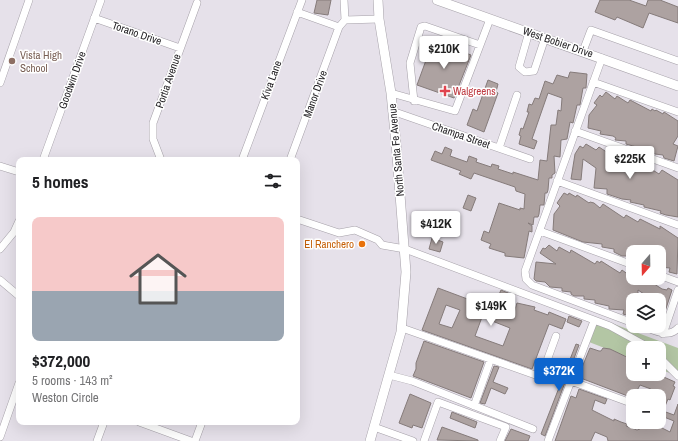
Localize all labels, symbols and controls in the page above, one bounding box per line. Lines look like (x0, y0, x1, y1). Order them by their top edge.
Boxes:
street label: Torano Drive (110, 18, 164, 48)
street label: West Bobier Drive (521, 23, 595, 61)
pin: $210K (416, 36, 472, 70)
text: $210K (428, 40, 460, 57)
place label: Vista High School (20, 48, 62, 75)
street label: Goodwin Drive (55, 49, 89, 111)
street label: Portia Avenue (152, 52, 184, 110)
marker: Vista High School (7, 56, 17, 66)
street label: Kiva Lane (257, 59, 285, 101)
street label: Manor Drive (300, 68, 330, 120)
place label: Walgreens (453, 84, 496, 98)
marker: Walgreens (440, 86, 450, 96)
street label: North Santa Fe Avenue (385, 103, 407, 197)
street label: Champa Street (430, 119, 492, 152)
pin: $225K (602, 146, 658, 180)
text: $225K (614, 150, 646, 167)
text: 5 homes (32, 170, 89, 193)
icon: filters (262, 170, 284, 192)
pin: $412K (408, 211, 464, 245)
text: $412K (420, 215, 452, 232)
place label: El Ranchero (304, 237, 354, 251)
marker: El Ranchero (357, 239, 367, 249)
icon: home (122, 243, 194, 315)
north arrow (626, 245, 666, 285)
map controls (626, 245, 666, 429)
pin: $149K (463, 293, 519, 327)
button: layers (626, 293, 666, 333)
text: $149K (475, 297, 507, 314)
button: + (626, 341, 666, 381)
text: $372,000 (32, 349, 90, 372)
pin: $372K (531, 358, 587, 392)
text: $372K (543, 362, 575, 379)
text: 5 rooms · 143 m² (32, 372, 113, 389)
text: Weston Circle (32, 389, 99, 406)
button: − (626, 389, 666, 429)

